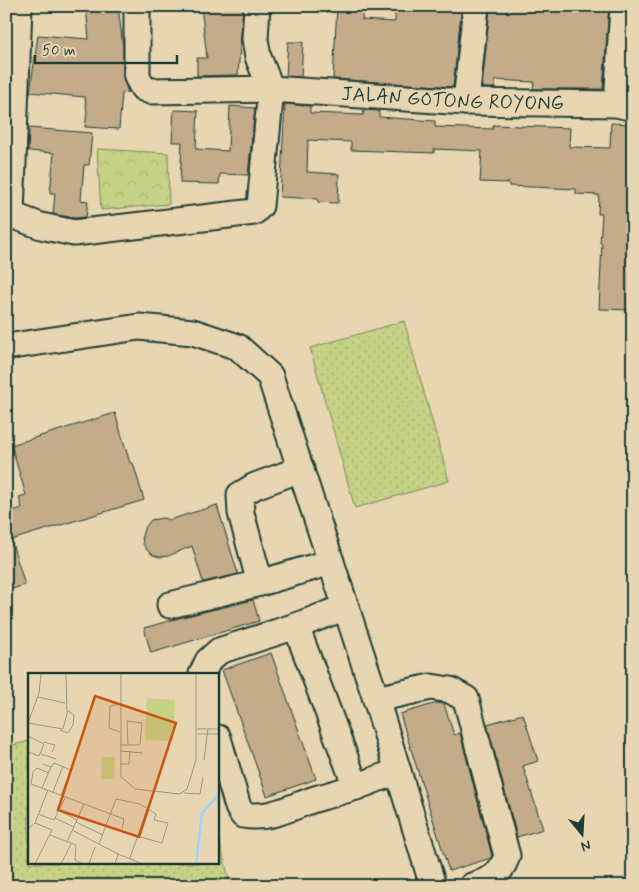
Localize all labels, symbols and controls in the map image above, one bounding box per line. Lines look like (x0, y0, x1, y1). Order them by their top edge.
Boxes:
scale bar (35, 32, 178, 64)
text: 50 m (42, 41, 76, 61)
street label: JALAN GOTONG ROYONG (340, 80, 564, 117)
inset map (28, 673, 219, 864)
north arrow (556, 810, 606, 860)
text: N (578, 835, 593, 855)

